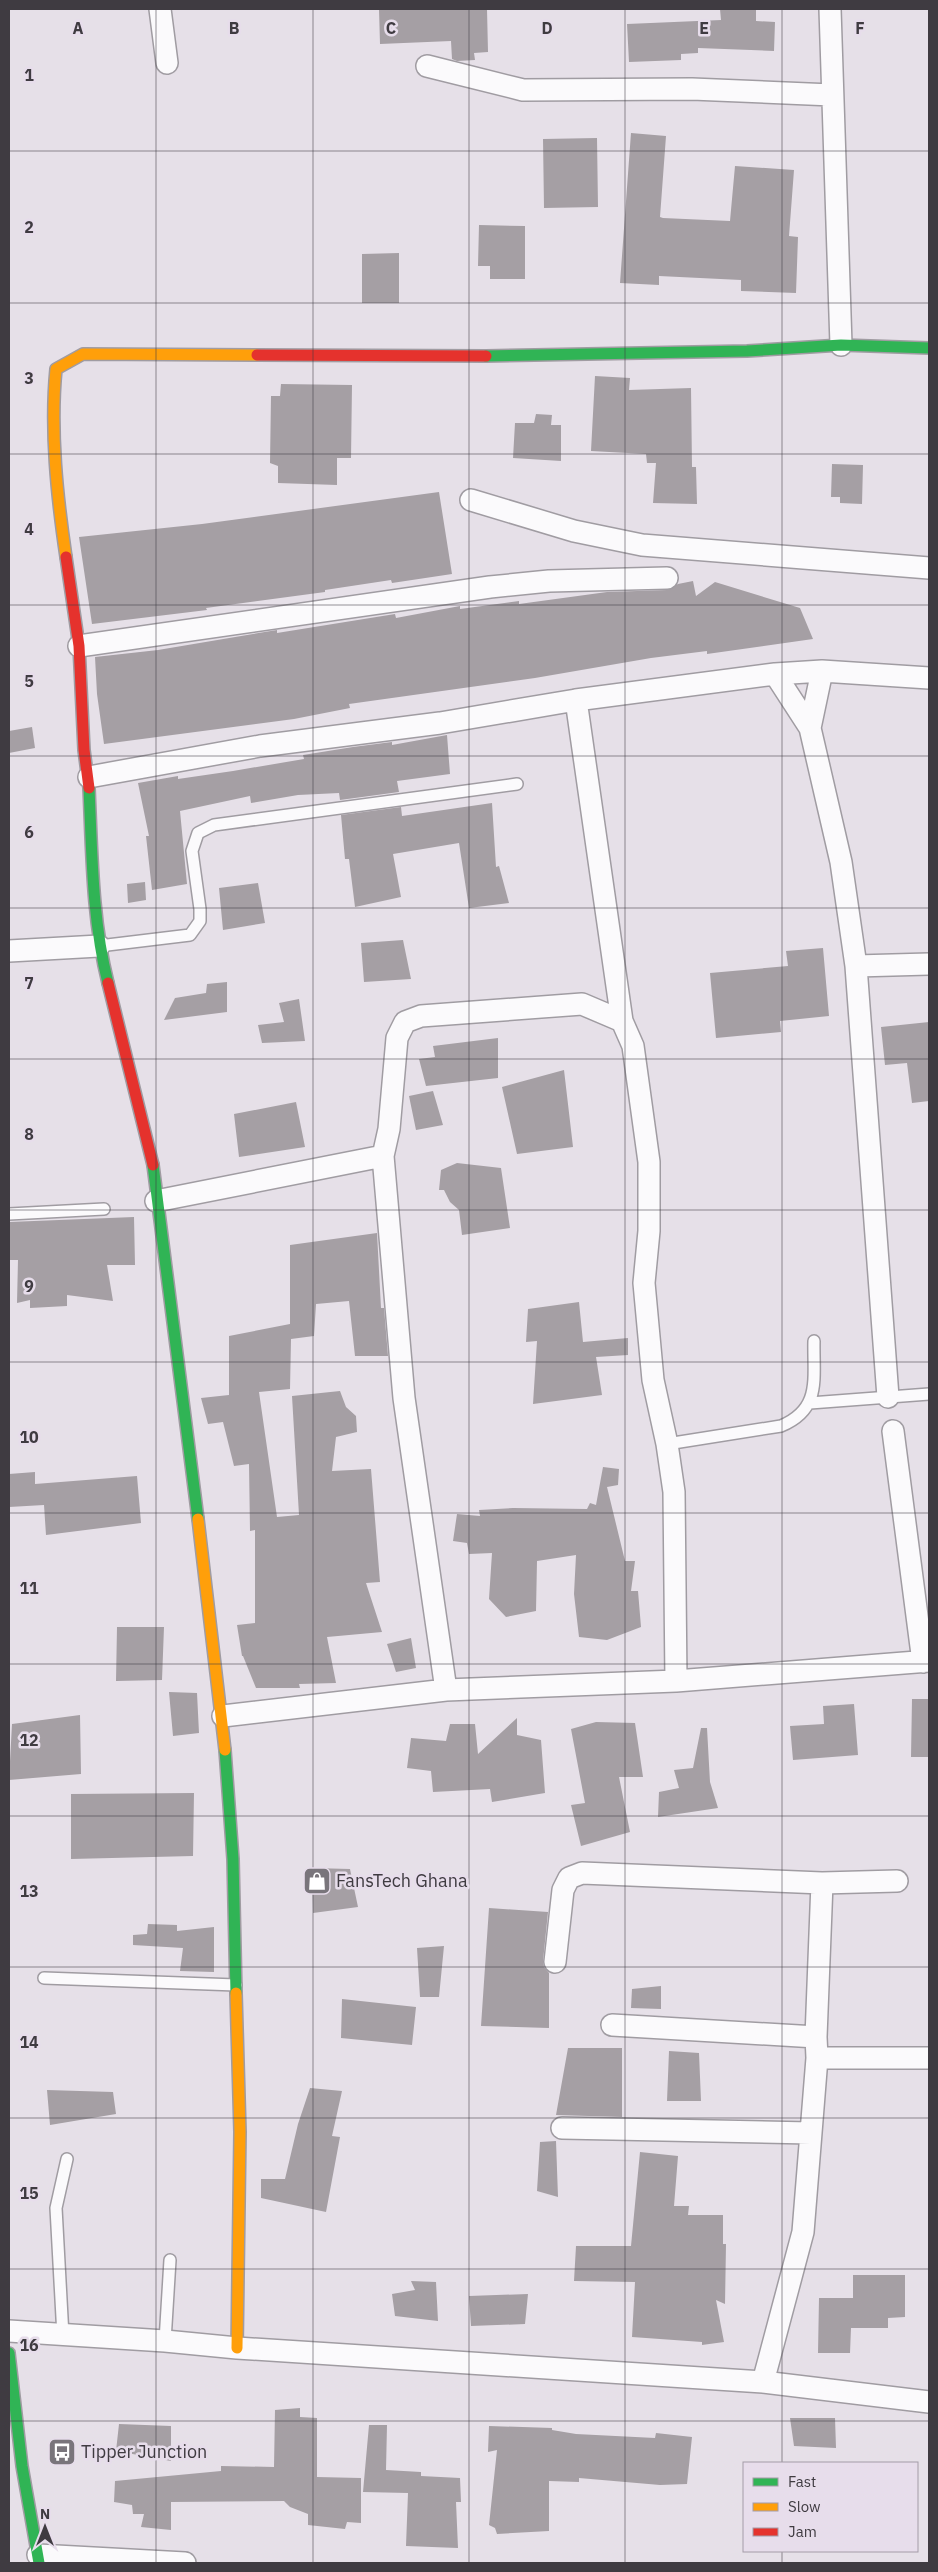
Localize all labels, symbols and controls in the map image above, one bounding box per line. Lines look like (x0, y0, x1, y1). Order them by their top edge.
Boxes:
text: A (73, 18, 84, 38)
text: B (229, 18, 240, 38)
text: C (386, 18, 396, 38)
text: D (541, 18, 553, 38)
text: E (699, 18, 709, 38)
text: F (855, 18, 865, 38)
text: 1 (24, 65, 34, 85)
text: 2 (24, 217, 34, 237)
text: 3 (24, 368, 34, 388)
text: 4 (24, 519, 34, 539)
text: 5 (24, 671, 34, 691)
text: 6 (24, 822, 34, 842)
text: 7 (24, 973, 34, 993)
text: 8 (24, 1124, 34, 1144)
text: 9 (24, 1276, 34, 1296)
text: 10 (19, 1427, 39, 1447)
text: 11 (19, 1578, 39, 1598)
text: 12 (19, 1730, 39, 1750)
shop icon: FansTech Ghana (302, 1866, 332, 1896)
place label: FansTech Ghana (336, 1869, 468, 1892)
text: 13 (19, 1881, 39, 1901)
text: 14 (19, 2032, 39, 2052)
text: 15 (19, 2183, 39, 2203)
text: 16 (19, 2335, 39, 2355)
bus stop icon: Tipper Junction (47, 2437, 77, 2467)
place label: Tipper Junction (81, 2440, 207, 2463)
legend (743, 2462, 918, 2552)
text: Fast (788, 2472, 816, 2491)
text: Slow (788, 2497, 821, 2516)
north arrow (20, 2502, 70, 2552)
text: N (40, 2505, 50, 2523)
text: Jam (788, 2522, 817, 2541)

